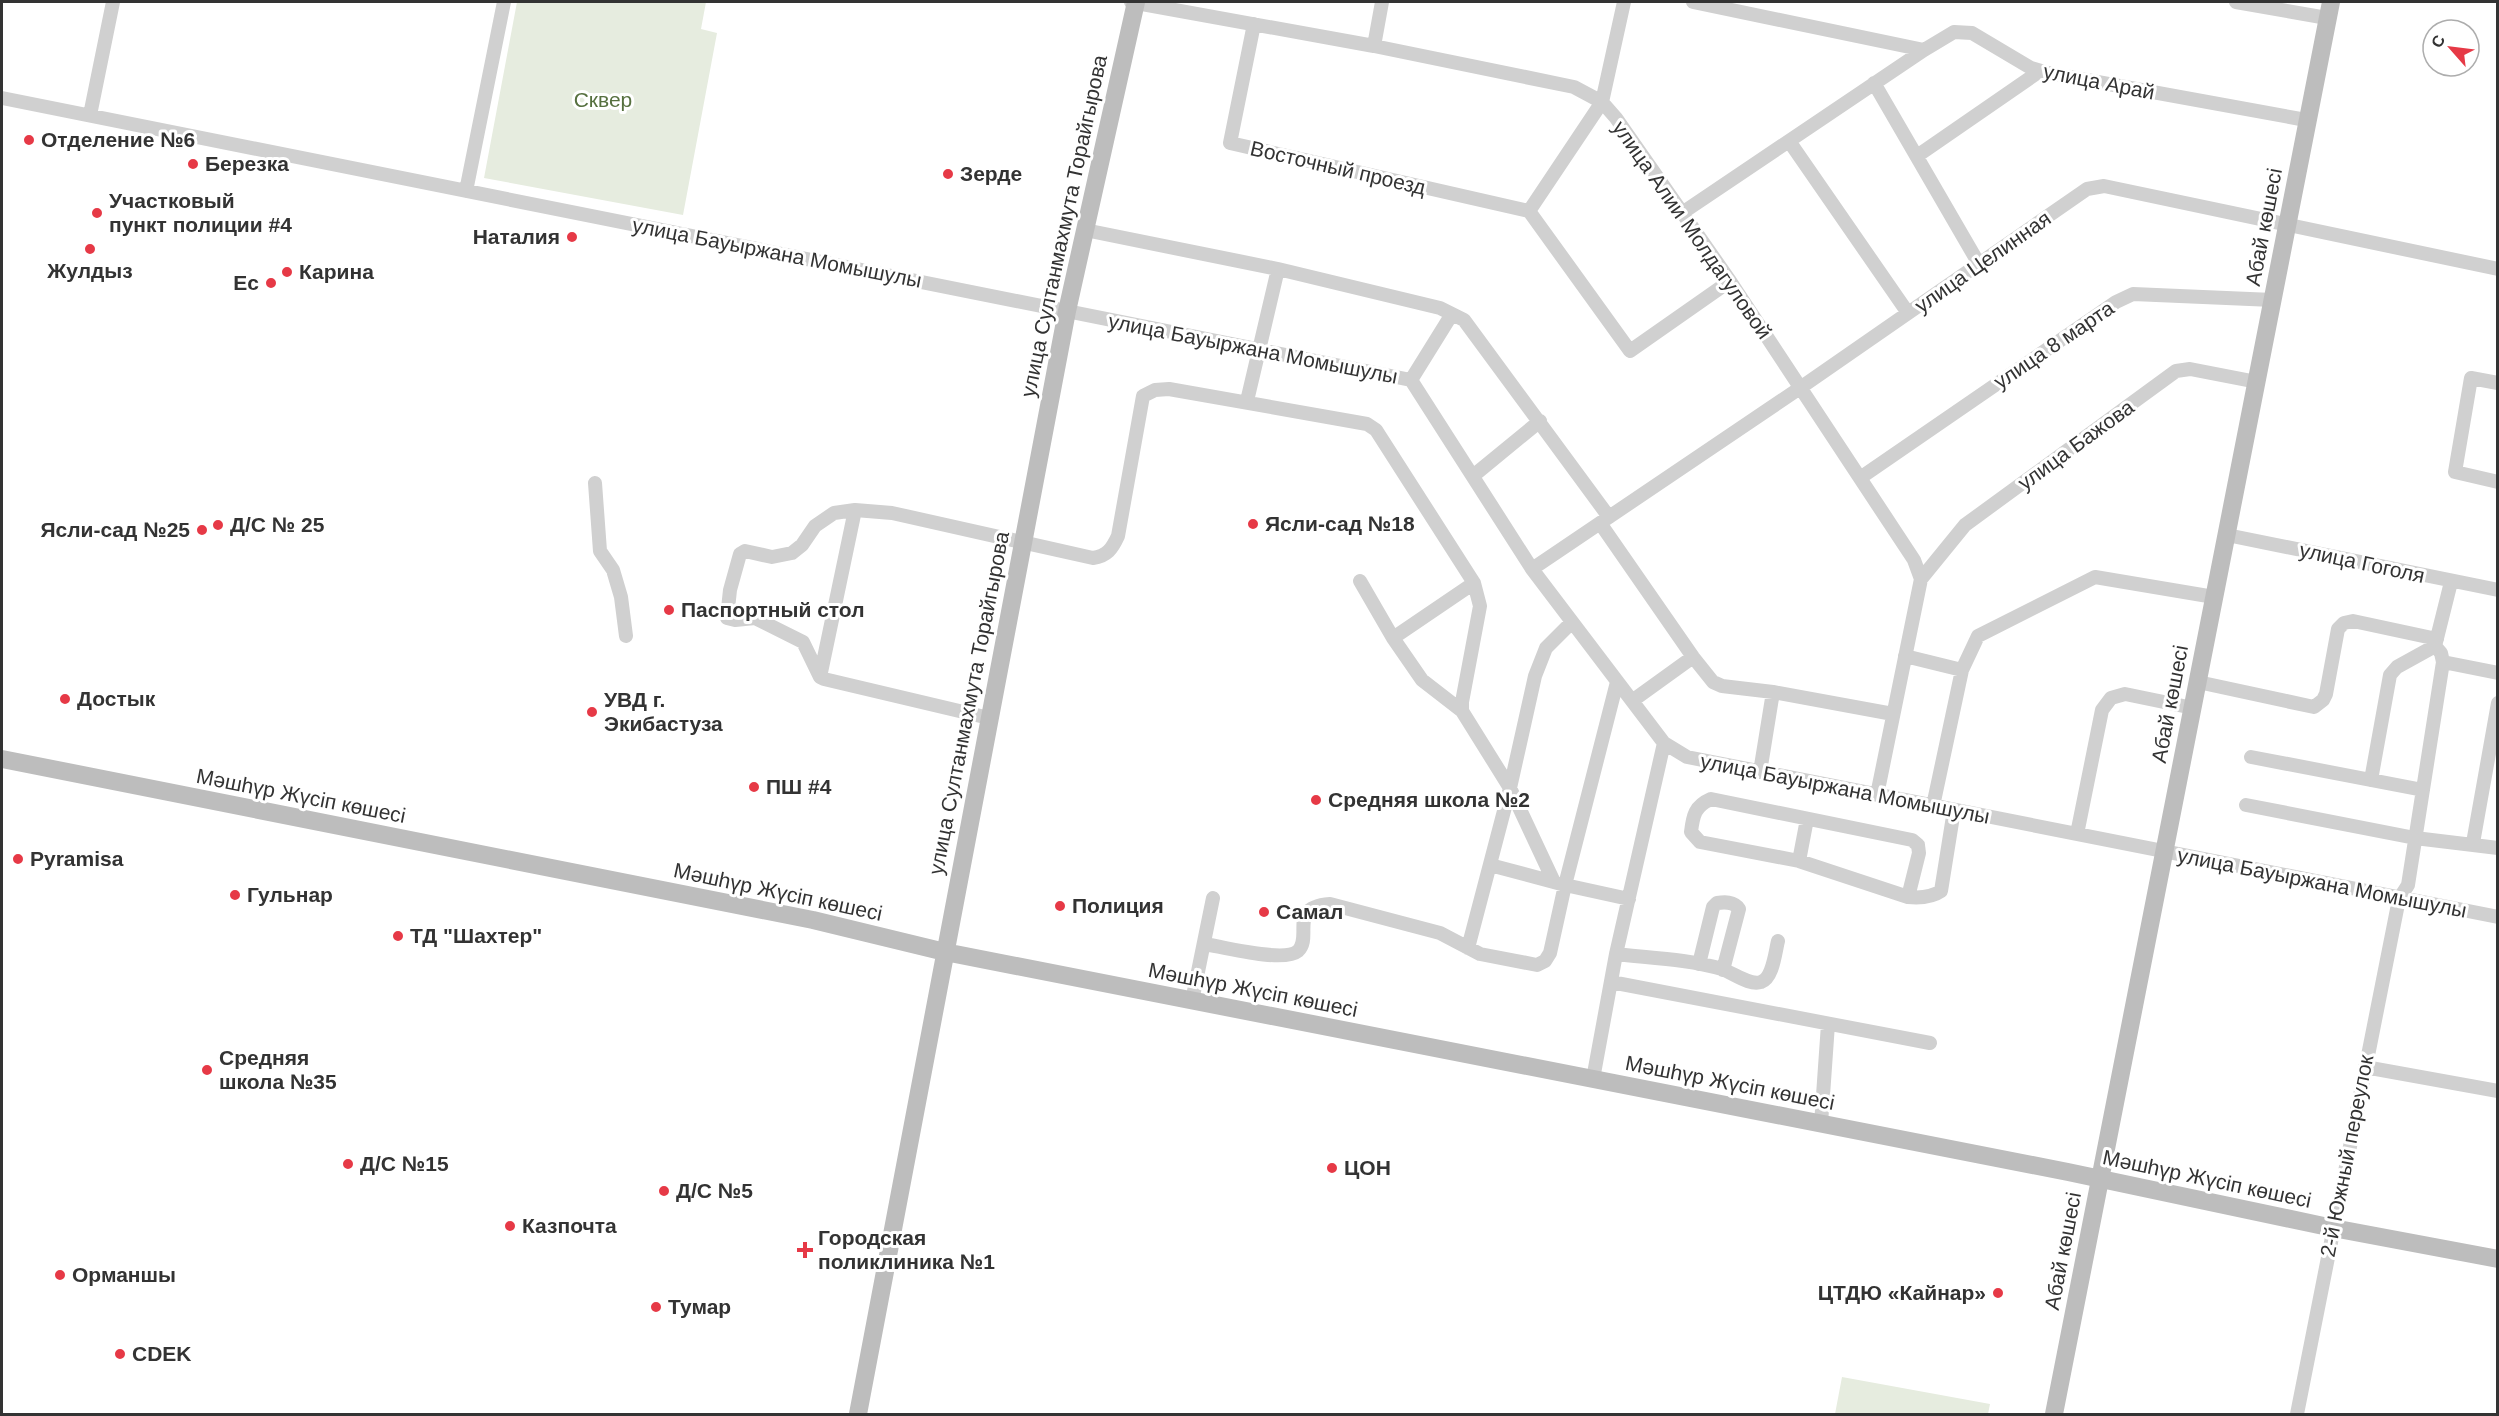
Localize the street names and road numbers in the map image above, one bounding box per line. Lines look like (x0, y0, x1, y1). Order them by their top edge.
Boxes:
street label: улица Султанмахмута Торайгырова (1016, 52, 1111, 399)
street label: улица Арай (2042, 59, 2157, 104)
street label: улица Алии Молдагуловой (1608, 116, 1777, 343)
street label: Восточный проезд (1248, 136, 1428, 199)
street label: Абай көшесі (2241, 166, 2286, 288)
street label: улица Целинная (1910, 206, 2055, 317)
street label: улица Бауыржана Момышулы (631, 213, 924, 292)
street label: улица 8 марта (1989, 296, 2118, 393)
street label: улица Бауыржана Момышулы (1107, 309, 1400, 388)
street label: улица Бажова (2013, 395, 2138, 494)
street label: улица Султанмахмута Торайгырова (924, 529, 1013, 876)
street label: улица Гоголя (2297, 538, 2427, 587)
street label: Абай көшесі (2147, 643, 2192, 765)
street label: улица Бауыржана Момышулы (1699, 749, 1992, 828)
street label: Мәшһүр Жүсіп көшесі (195, 764, 408, 827)
street label: улица Бауыржана Момышулы (2176, 843, 2469, 922)
street label: Мәшһүр Жүсіп көшесі (672, 858, 884, 925)
street label: Мәшһүр Жүсіп көшесі (1147, 958, 1360, 1021)
street label: Мәшһүр Жүсіп көшесі (1624, 1051, 1837, 1114)
street label: 2-й Южный переулок (2316, 1052, 2378, 1259)
street label: Мәшһүр Жүсіп көшесі (2101, 1145, 2313, 1212)
street label: Абай көшесі (2040, 1190, 2085, 1312)

